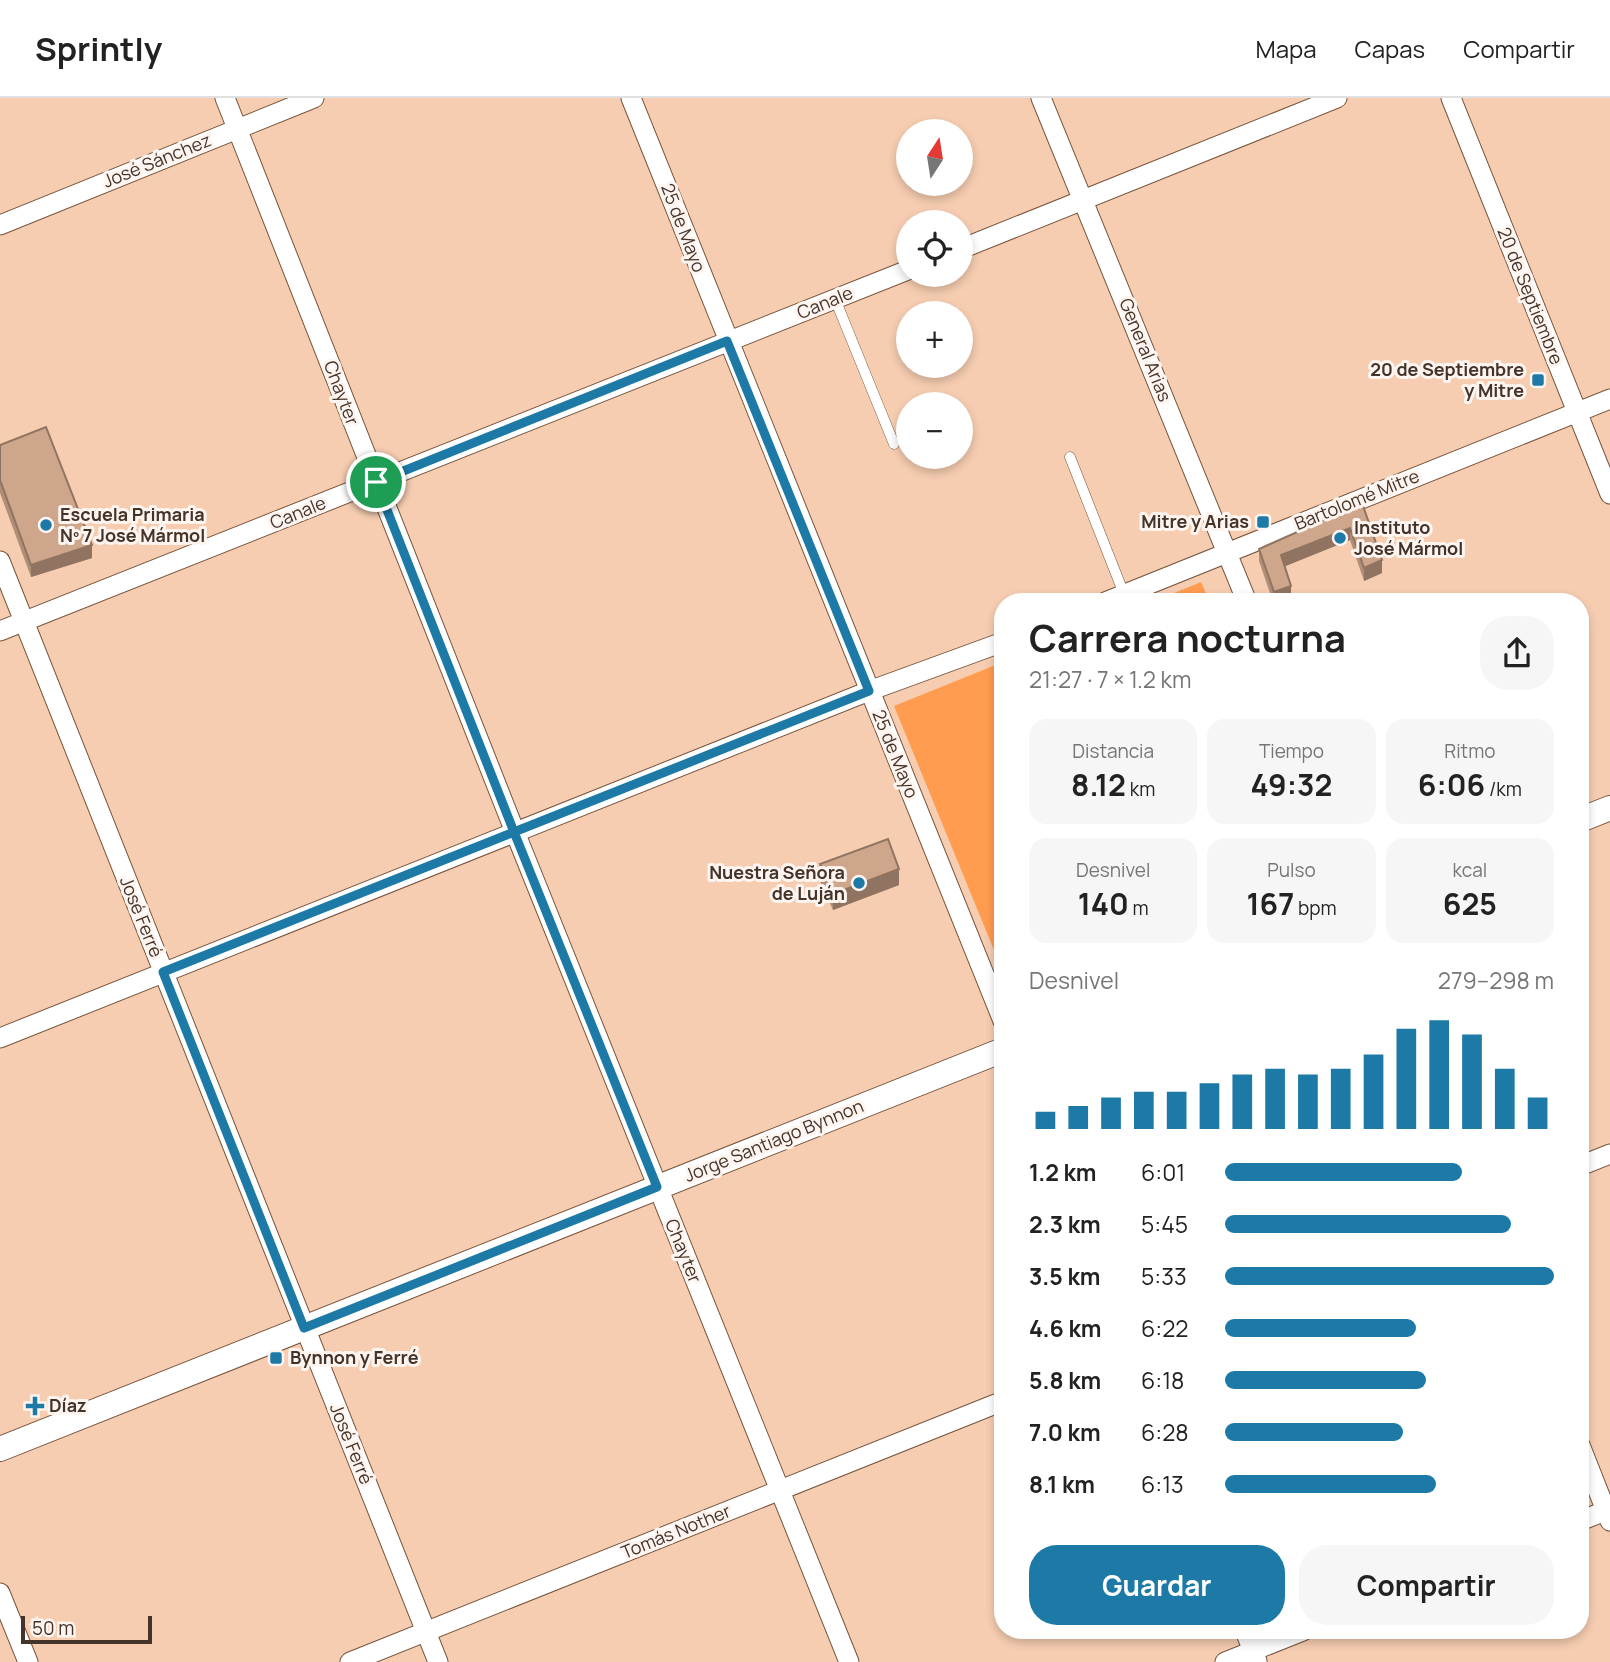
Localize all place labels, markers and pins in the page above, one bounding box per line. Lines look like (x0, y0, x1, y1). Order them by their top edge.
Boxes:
place label: 20 de Septiembre y Mitre (1370, 357, 1524, 402)
marker: 20 de Septiembre y Mitre (1530, 372, 1546, 388)
pin (346, 452, 406, 512)
place label: Escuela Primaria Nº 7 José Mármol (60, 502, 205, 547)
place label: Mitre y Arias (1141, 509, 1249, 533)
marker: Mitre y Arias (1255, 514, 1271, 530)
place label: Instituto José Mármol (1354, 515, 1463, 560)
marker: Escuela Primaria Nº 7 José Mármol (38, 517, 54, 533)
marker: Instituto José Mármol (1332, 530, 1348, 546)
place label: Nuestra Señora de Luján (709, 860, 845, 905)
marker: Nuestra Señora de Luján (851, 875, 867, 891)
place label: Bynnon y Ferré (290, 1345, 419, 1369)
marker: Bynnon y Ferré (268, 1350, 284, 1366)
place label: Díaz (49, 1393, 87, 1417)
marker: Díaz (27, 1398, 43, 1414)

